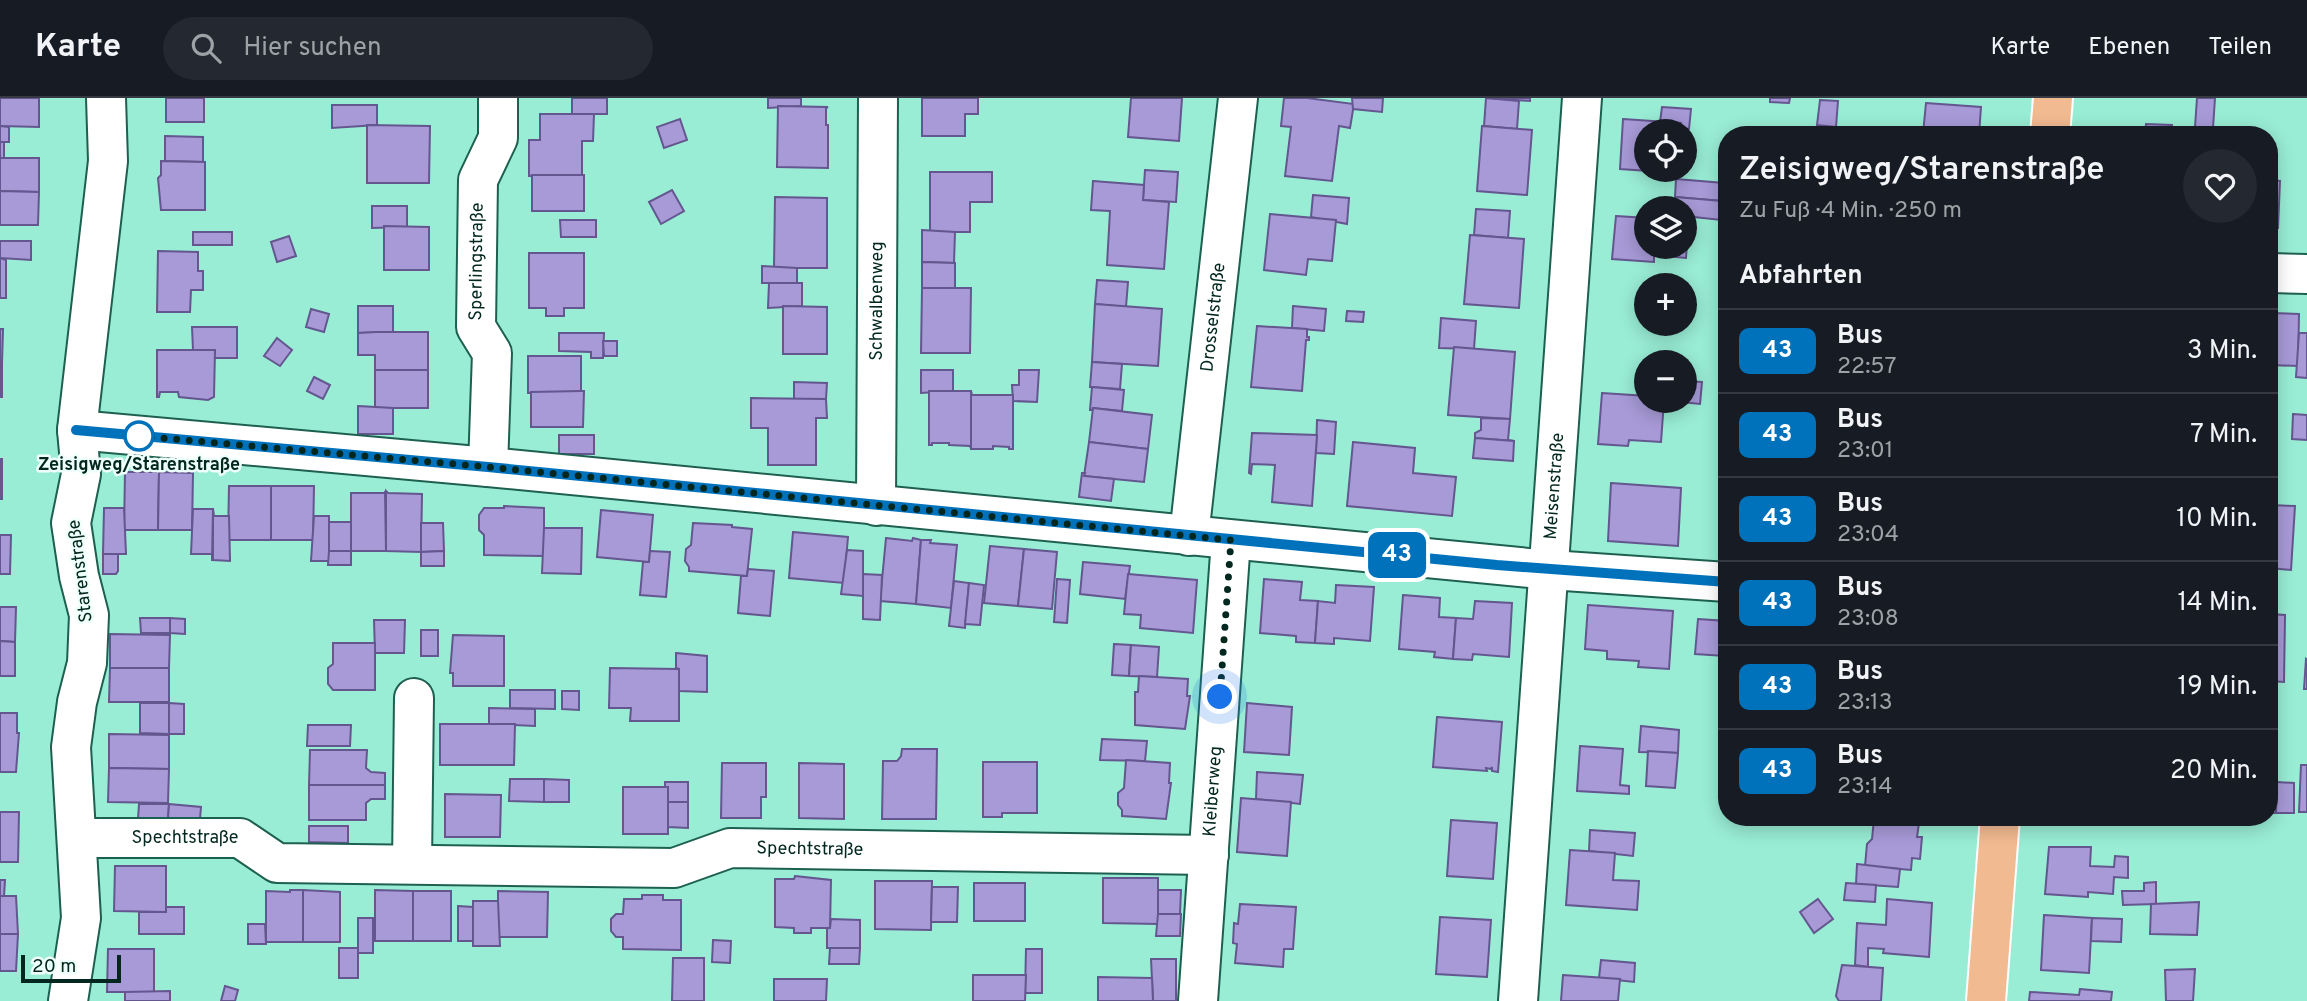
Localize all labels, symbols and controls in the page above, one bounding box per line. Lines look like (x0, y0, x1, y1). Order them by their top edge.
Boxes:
search box (163, 17, 653, 80)
text: Karte (35, 27, 121, 69)
icon: search (187, 29, 225, 67)
text: Hier suchen (243, 32, 382, 65)
text: Karte (1990, 33, 2050, 63)
text: Ebenen (2088, 33, 2170, 63)
text: Teilen (2208, 33, 2272, 63)
map controls (1634, 119, 1697, 413)
button: locate (1634, 119, 1697, 182)
button: heart (2183, 149, 2257, 223)
text: Zeisigweg/Starenstraße (1739, 150, 2105, 192)
button: layers (1634, 196, 1697, 259)
text: Zu Fuß · 4 Min. · 250 m (1739, 197, 1962, 226)
street label: Sperlingstraße (465, 202, 489, 321)
street label: Schwalbenweg (865, 241, 889, 361)
text: Abfahrten (1739, 260, 1863, 293)
street label: Drosselstraße (1196, 261, 1231, 373)
button: + (1634, 273, 1697, 336)
text: Bus (1837, 320, 1883, 353)
text: 3 Min. (2187, 335, 2257, 368)
text: 43 (1763, 336, 1792, 366)
button: − (1634, 350, 1697, 413)
text: 22:57 (1837, 353, 1896, 382)
text: Bus (1837, 404, 1883, 437)
text: 7 Min. (2190, 419, 2257, 452)
text: 43 (1763, 420, 1792, 450)
marker: Zeisigweg/Starenstraße (124, 421, 154, 451)
street label: Meisenstraße (1539, 432, 1570, 541)
text: 23:01 (1837, 437, 1893, 466)
place label: Zeisigweg/Starenstraße (38, 454, 240, 477)
text: Bus (1837, 488, 1883, 521)
text: 10 Min. (2176, 503, 2257, 536)
text: 43 (1763, 504, 1792, 534)
street label: Starenstraße (63, 518, 99, 624)
text: 23:04 (1837, 521, 1899, 550)
line badge: 43 (1366, 532, 1428, 578)
text: 43 (1382, 540, 1412, 570)
text: Bus (1837, 572, 1883, 605)
text: 14 Min. (2177, 587, 2257, 620)
text: 43 (1763, 588, 1792, 618)
text: 23:08 (1837, 605, 1899, 634)
text: Bus (1837, 656, 1883, 689)
text: 19 Min. (2177, 671, 2257, 704)
text: 43 (1763, 672, 1792, 702)
your location (1202, 679, 1237, 714)
text: 23:13 (1837, 689, 1893, 718)
text: Bus (1837, 740, 1883, 773)
street label: Kleiberweg (1198, 745, 1228, 838)
text: 20 Min. (2170, 755, 2257, 788)
text: 43 (1763, 756, 1792, 786)
text: 23:14 (1837, 773, 1893, 802)
street label: Spechtstraße (132, 827, 238, 850)
street label: Spechtstraße (756, 837, 863, 861)
scale bar (21, 952, 121, 984)
text: 20 m (32, 955, 76, 979)

